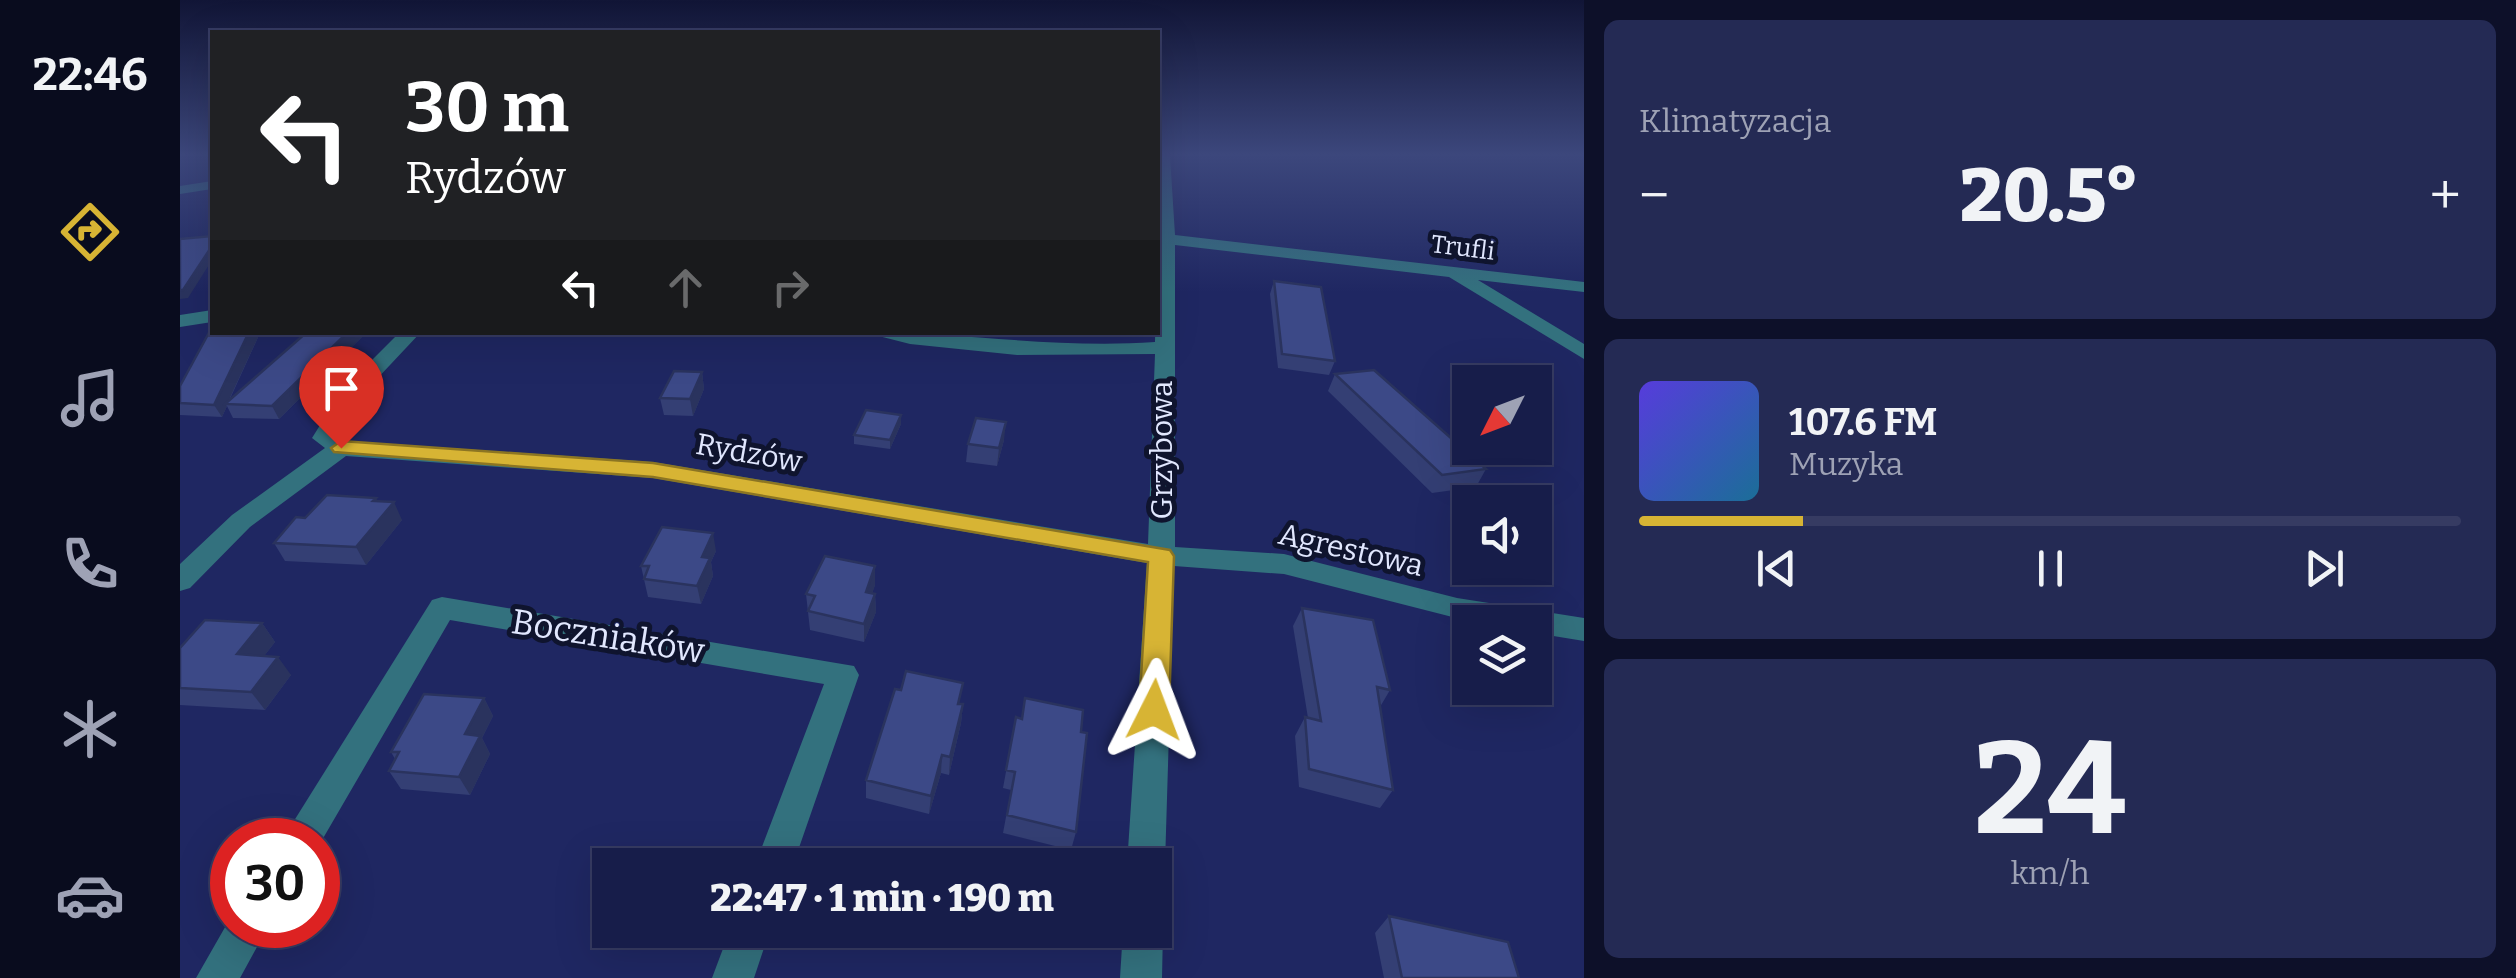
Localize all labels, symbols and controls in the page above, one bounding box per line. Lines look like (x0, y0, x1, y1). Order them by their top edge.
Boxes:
text: 22:46 (32, 48, 148, 102)
text: 30 m (405, 66, 569, 150)
icon: left (240, 70, 370, 200)
text: Klimatyzacja (1639, 102, 1831, 140)
text: Rydzów (405, 151, 566, 205)
text: 20.5° (1960, 151, 2139, 241)
text: − (1639, 163, 1669, 229)
text: + (2430, 163, 2461, 229)
icon: directions (55, 197, 125, 267)
street label: Trufli (1429, 229, 1496, 267)
icon: left (553, 260, 608, 315)
icon: ahead (658, 260, 713, 315)
icon: right (763, 260, 818, 315)
pin (299, 346, 384, 449)
icon: arrive (314, 361, 369, 416)
icon: music (55, 363, 125, 433)
north arrow (1452, 365, 1552, 465)
map controls (1452, 365, 1552, 705)
street label: Grzybowa (1144, 381, 1180, 519)
text: 107.6 FM (1789, 399, 1937, 445)
street label: Rydzów (693, 426, 806, 480)
text: Muzyka (1789, 445, 1903, 483)
button: sound (1452, 485, 1552, 585)
street label: Agrestowa (1275, 516, 1427, 584)
icon: phone (55, 529, 125, 599)
icon: previous (1749, 541, 1804, 596)
icon: pause (2023, 541, 2078, 596)
icon: next (2297, 541, 2352, 596)
street label: Boczniaków (509, 600, 708, 672)
button: layers (1452, 605, 1552, 705)
position arrow (1102, 658, 1206, 762)
icon: climate (55, 694, 125, 764)
text: 24 (1974, 711, 2126, 867)
speed limit sign: 30 (210, 818, 340, 948)
text: km/h (2010, 854, 2090, 892)
icon: car (55, 860, 125, 930)
text: 22:47 · 1 min · 190 m (710, 875, 1054, 921)

